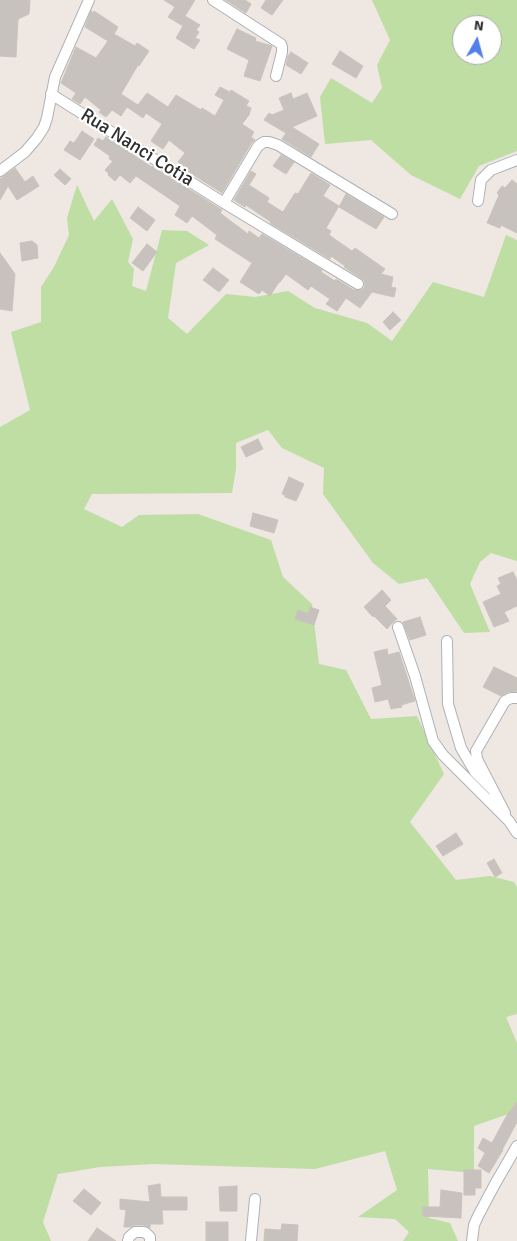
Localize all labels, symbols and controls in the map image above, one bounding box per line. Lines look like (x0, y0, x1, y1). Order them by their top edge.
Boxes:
north arrow (452, 15, 502, 65)
text: N (473, 17, 485, 35)
street label: Rua Nanci Cotia (76, 104, 198, 192)

